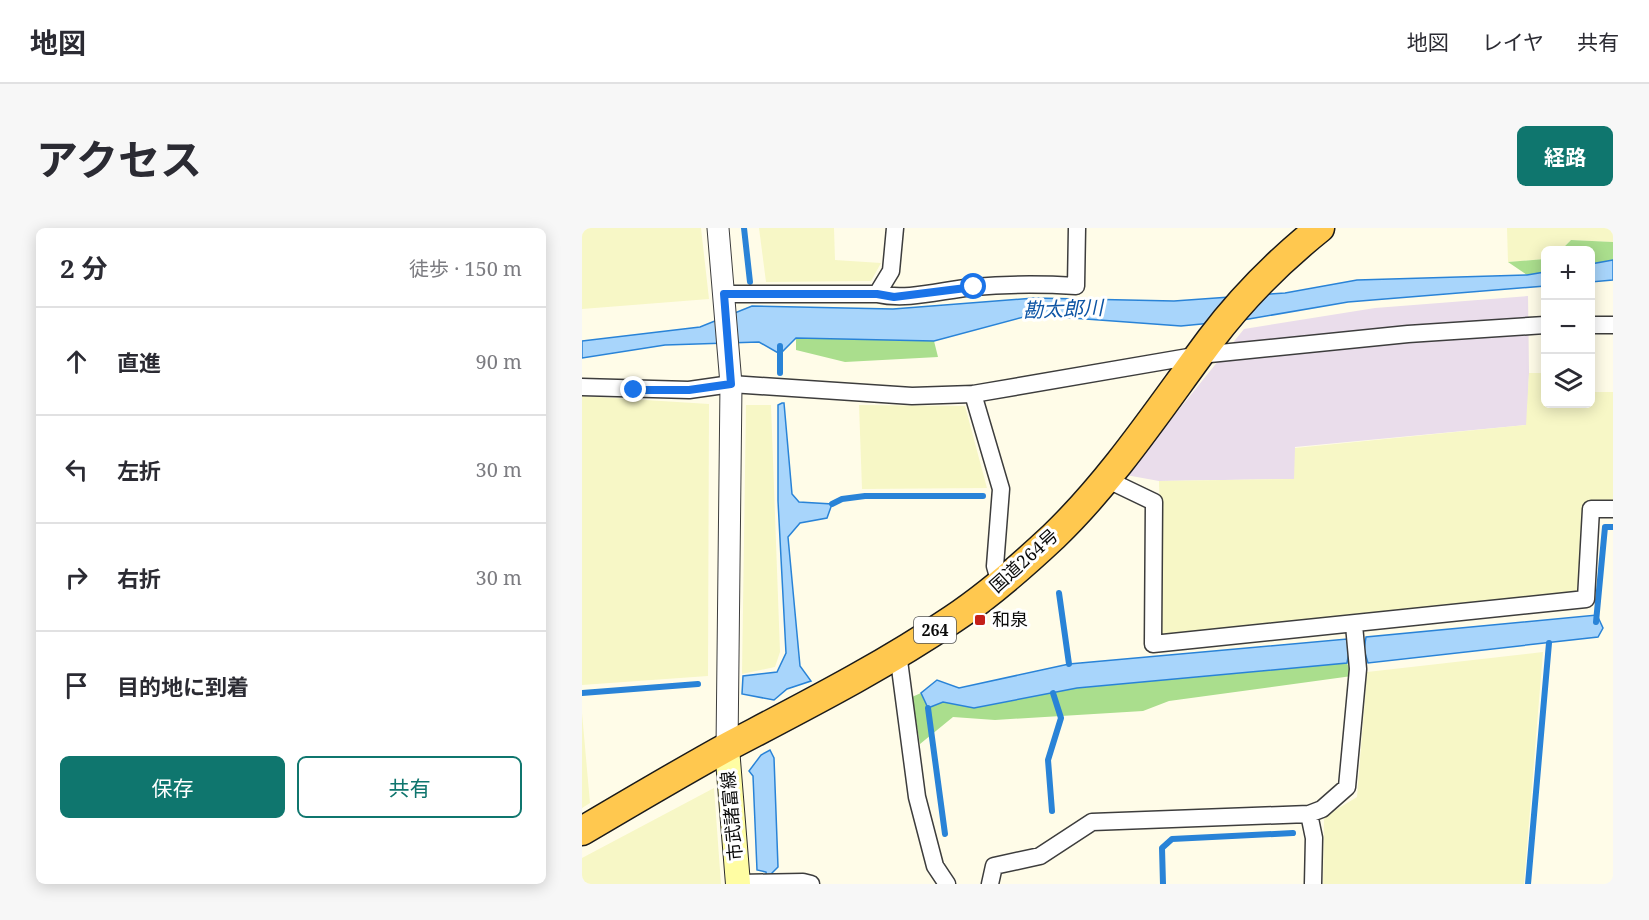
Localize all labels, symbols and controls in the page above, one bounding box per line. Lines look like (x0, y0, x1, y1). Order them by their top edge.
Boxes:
text: 地図 (30, 23, 86, 61)
text: 地図 (1407, 28, 1449, 56)
text: レイヤ (1482, 28, 1544, 56)
text: 共有 (1577, 28, 1619, 56)
button: 経路 (1517, 126, 1613, 186)
text: アクセス (36, 130, 202, 187)
map controls (1541, 246, 1595, 408)
button: + (1541, 246, 1595, 300)
text: 2 分 (60, 250, 107, 286)
text: 徒歩 · 150 m (409, 255, 522, 282)
route start (960, 273, 986, 299)
water label: 勘太郎川 (1023, 294, 1105, 323)
button: − (1541, 300, 1595, 354)
icon: ahead (60, 345, 93, 378)
text: 直進 (117, 347, 161, 377)
text: 90 m (476, 348, 522, 375)
button: layers (1541, 354, 1595, 408)
route end (620, 376, 646, 402)
icon: left (60, 453, 93, 486)
text: 左折 (117, 455, 161, 485)
text: 30 m (476, 456, 522, 483)
street label: 国道264号 (984, 523, 1063, 597)
icon: right (60, 561, 93, 594)
text: 右折 (117, 563, 161, 593)
text: 30 m (476, 564, 522, 591)
place label: 和泉 (992, 607, 1028, 631)
marker: 和泉 (973, 613, 987, 627)
road number: 264 (914, 617, 956, 643)
icon: arrive (60, 669, 93, 702)
text: 目的地に到着 (117, 671, 249, 701)
button: 保存 (60, 756, 285, 818)
button: 共有 (297, 756, 522, 818)
street label: 市武諸富線 (715, 770, 747, 862)

